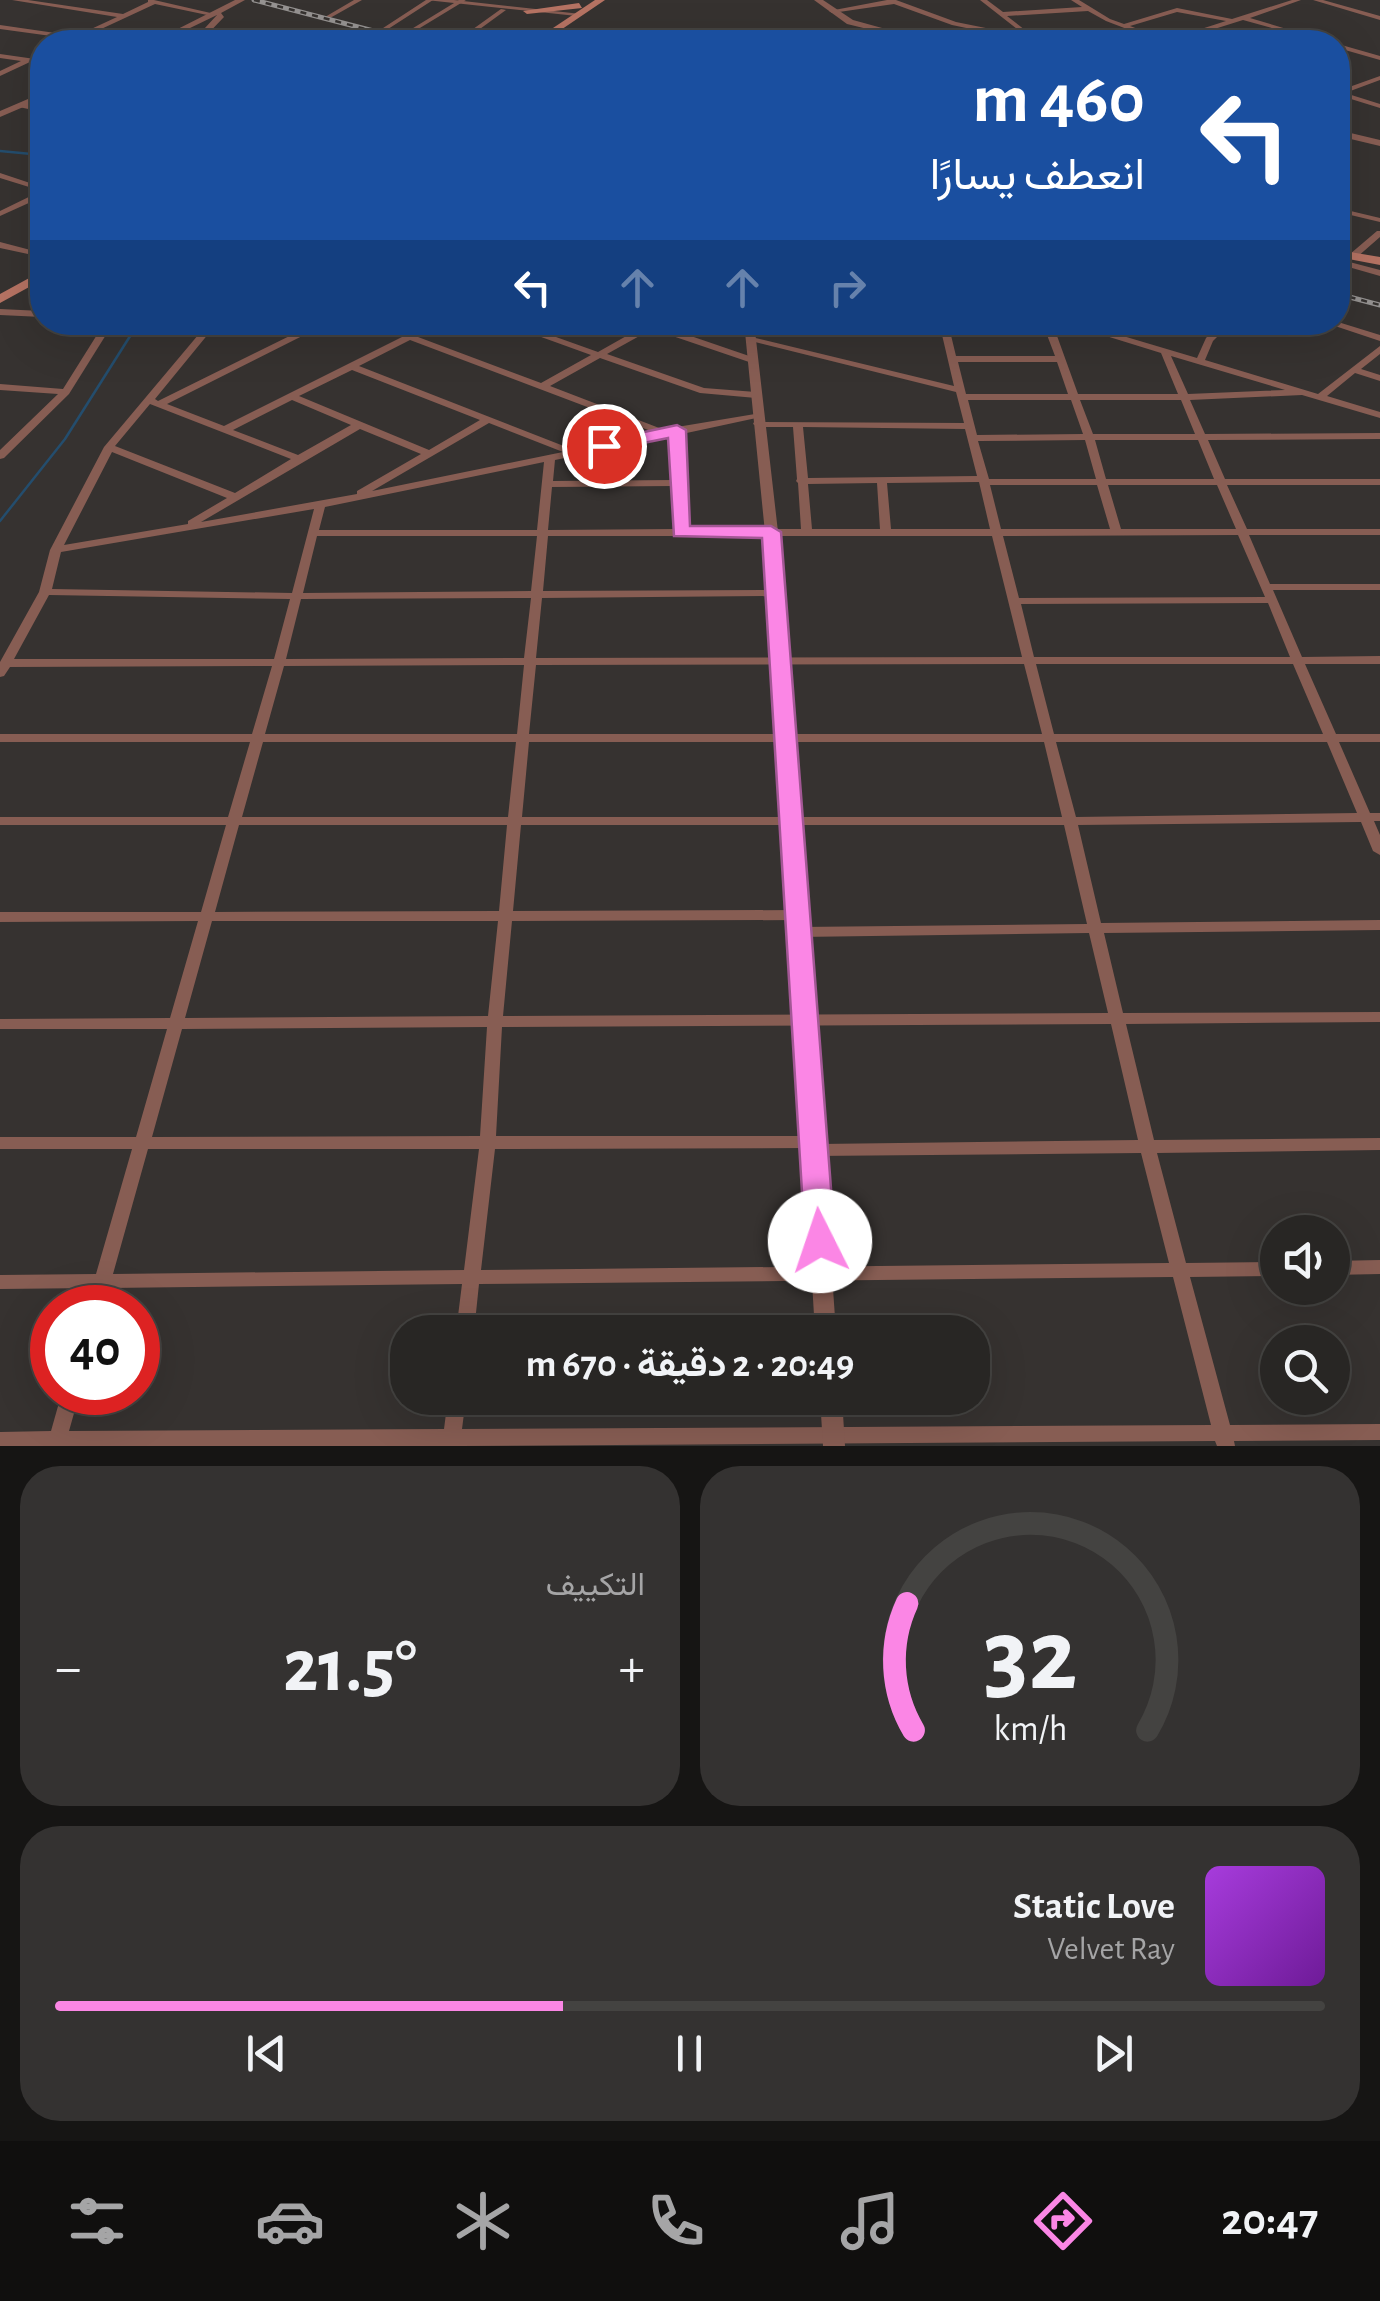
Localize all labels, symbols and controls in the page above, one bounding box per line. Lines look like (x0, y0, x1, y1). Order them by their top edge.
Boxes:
text: 460 m (972, 65, 1145, 135)
icon: left (1180, 70, 1310, 200)
text: انعطف يسارًا (930, 153, 1145, 198)
icon: left (505, 260, 560, 315)
icon: ahead (610, 260, 665, 315)
icon: ahead (715, 260, 770, 315)
icon: right (820, 260, 875, 315)
pin (562, 404, 647, 489)
icon: arrive (577, 419, 632, 474)
position arrow (768, 1189, 872, 1293)
map controls (1260, 1215, 1350, 1415)
button: sound (1260, 1215, 1350, 1305)
speed limit sign: 40 (30, 1285, 160, 1415)
button: search (1260, 1325, 1350, 1415)
text: 20:49 · 2 دقيقة · 670 m (526, 1346, 854, 1384)
text: التكييف (546, 1569, 645, 1601)
text: 32 (983, 1605, 1077, 1709)
text: 21.5° (283, 1630, 417, 1705)
text: − (55, 1641, 81, 1696)
text: + (619, 1641, 645, 1696)
text: km/h (993, 1711, 1067, 1747)
text: Static Love (1013, 1888, 1175, 1926)
text: Velvet Ray (1047, 1933, 1175, 1965)
icon: previous (239, 2026, 294, 2081)
icon: pause (662, 2026, 717, 2081)
icon: next (1086, 2026, 1141, 2081)
icon: filters (62, 2186, 132, 2256)
icon: car (255, 2186, 325, 2256)
icon: climate (448, 2186, 518, 2256)
icon: phone (641, 2186, 711, 2256)
icon: music (835, 2186, 905, 2256)
icon: directions (1028, 2186, 1098, 2256)
text: 20:47 (1221, 2198, 1318, 2243)

